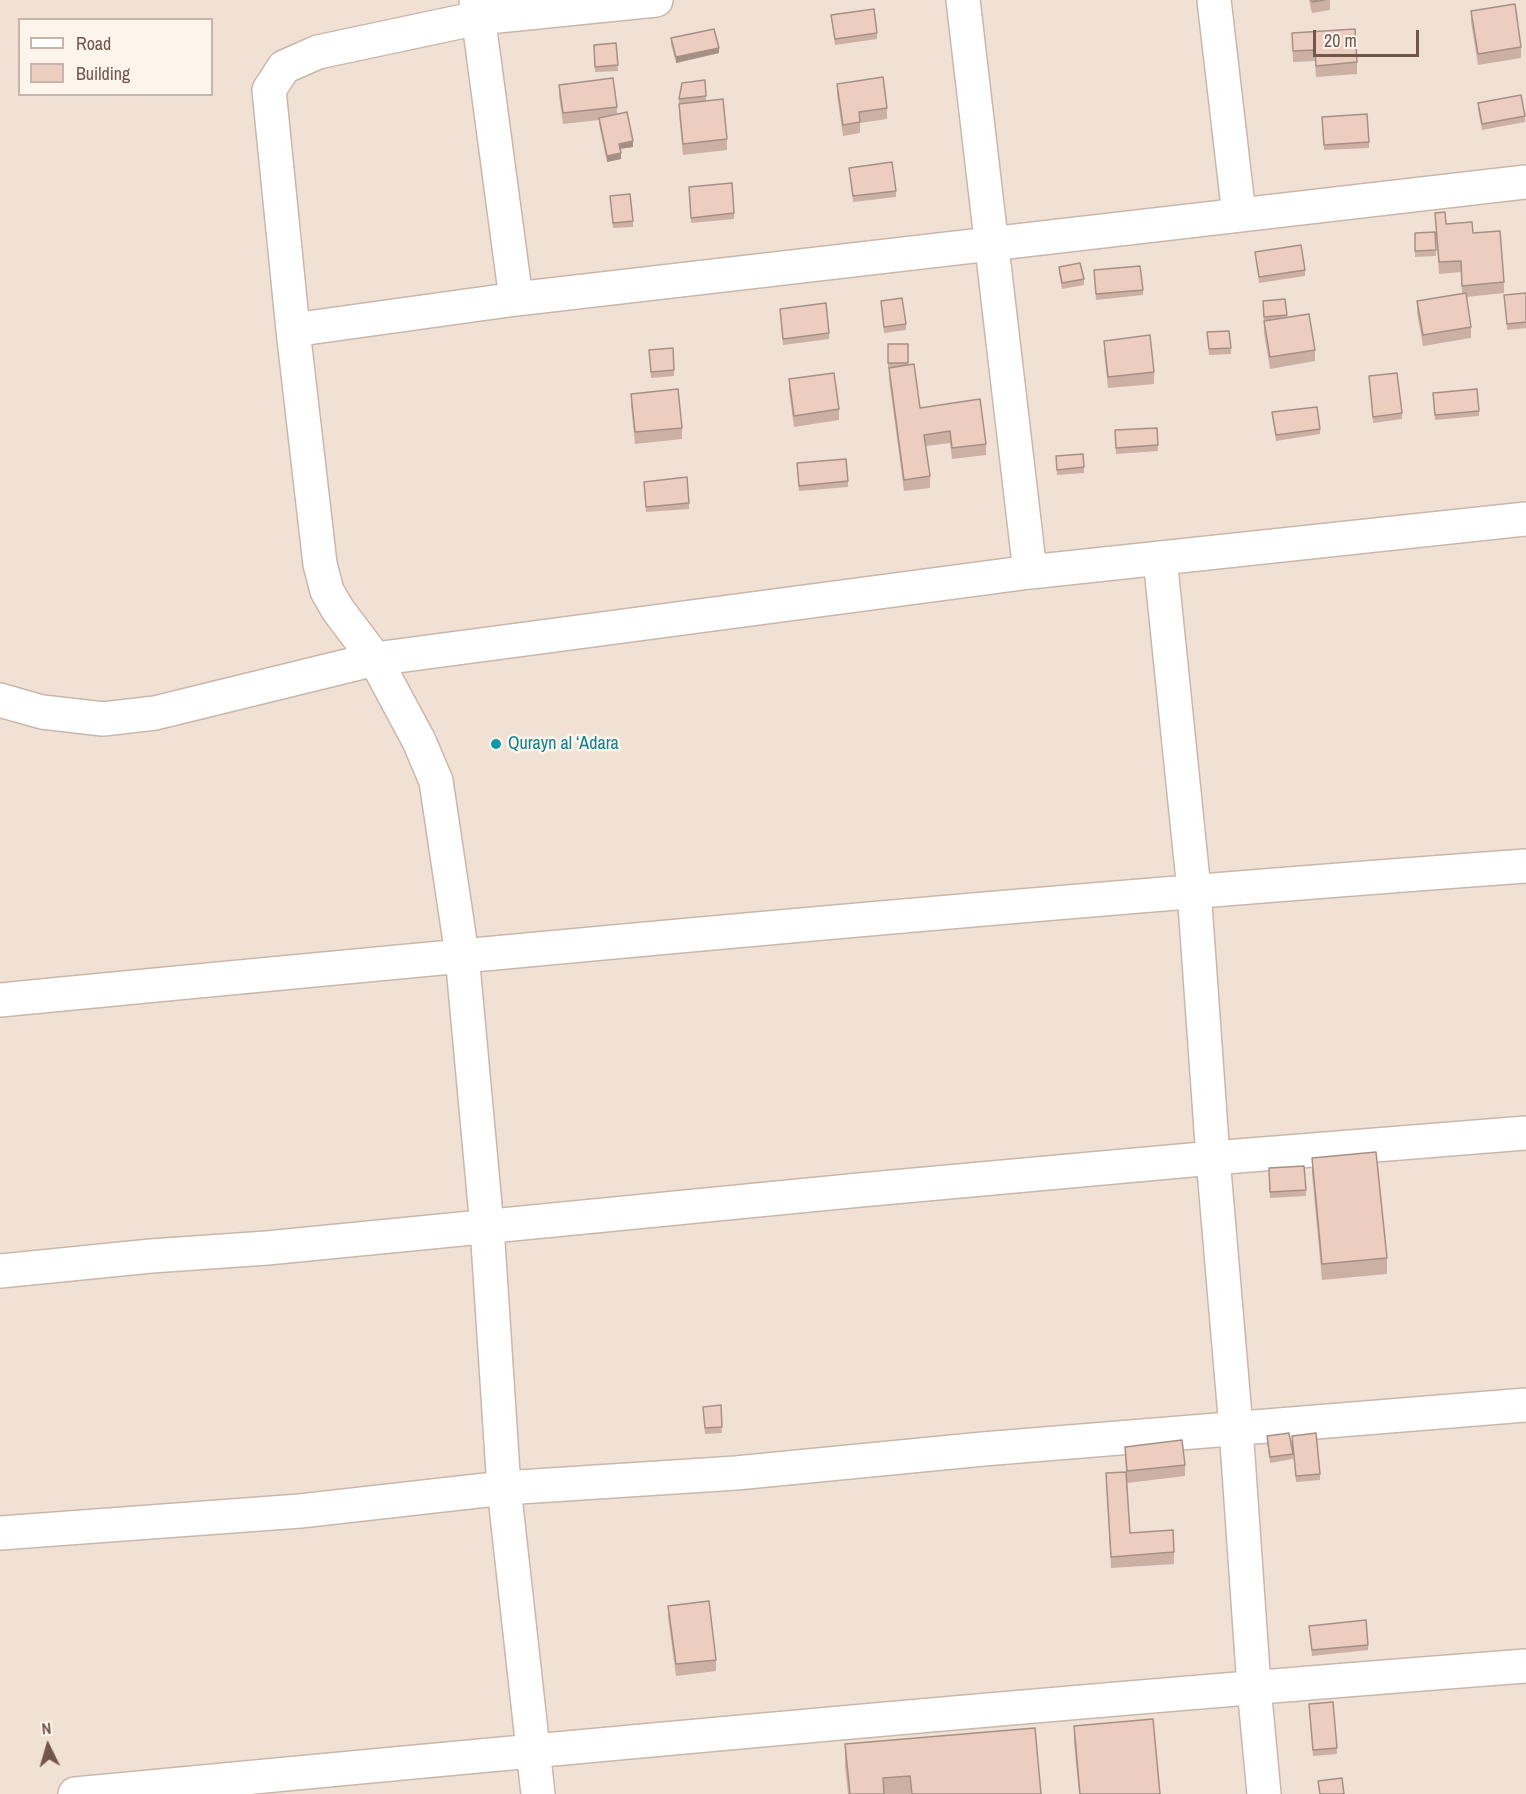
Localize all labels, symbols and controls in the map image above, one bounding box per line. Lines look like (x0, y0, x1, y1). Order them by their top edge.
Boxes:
legend (18, 18, 213, 96)
scale bar (1316, 18, 1422, 56)
text: 20 m (1324, 28, 1357, 53)
text: Road (76, 31, 111, 56)
text: Building (76, 61, 130, 86)
place label: Qurayn al ‘Adara (508, 733, 619, 755)
marker: Qurayn al ‘Adara (489, 737, 503, 751)
north arrow (18, 1716, 78, 1776)
text: N (41, 1717, 52, 1739)

